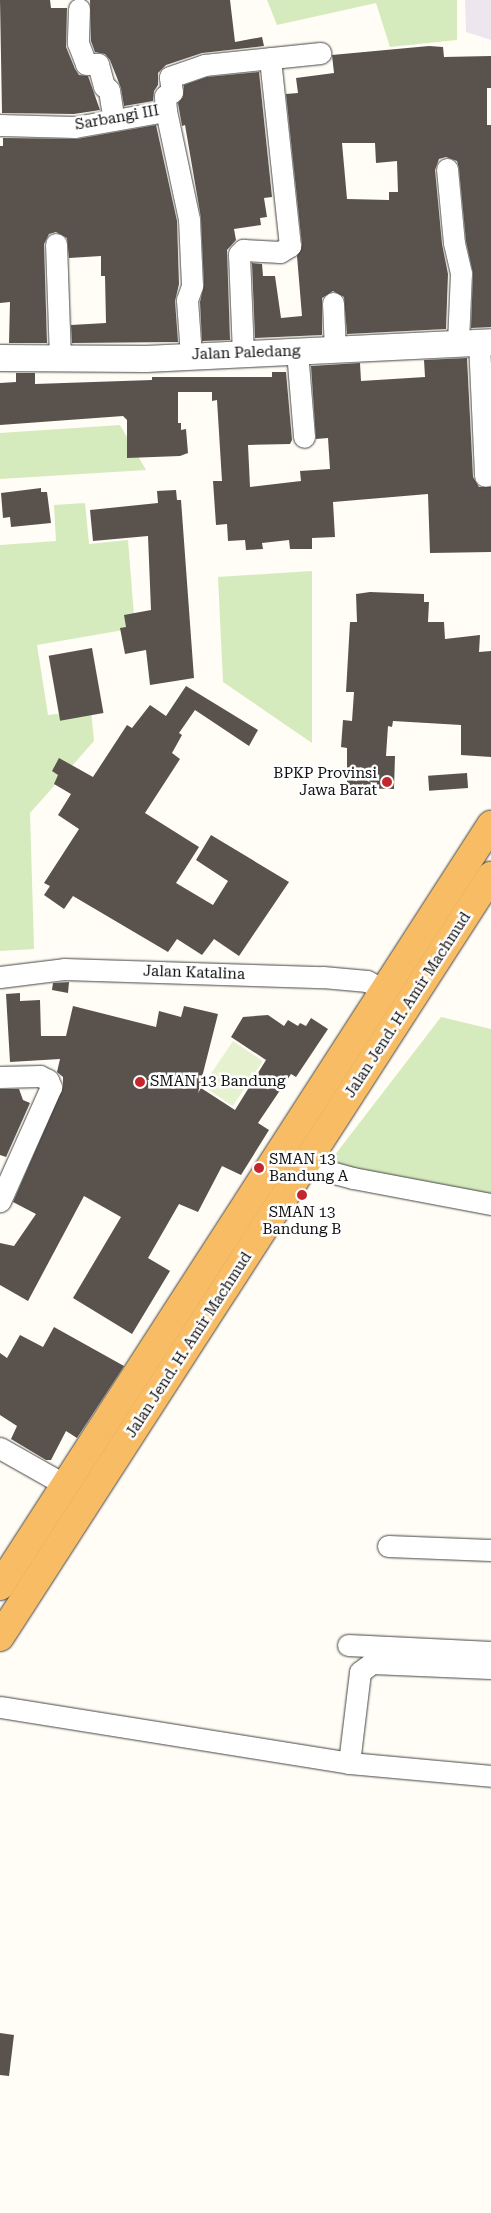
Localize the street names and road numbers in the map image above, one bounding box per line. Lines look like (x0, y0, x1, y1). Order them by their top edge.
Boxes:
street label: Sarbangi III (74, 102, 160, 134)
street label: Jalan Paledang (191, 342, 301, 364)
street label: Jalan Jend. H. Amir Machmud (341, 909, 475, 1101)
street label: Jalan Katalina (143, 962, 245, 984)
street label: Jalan Jend. H. Amir Machmud (122, 1249, 256, 1441)

